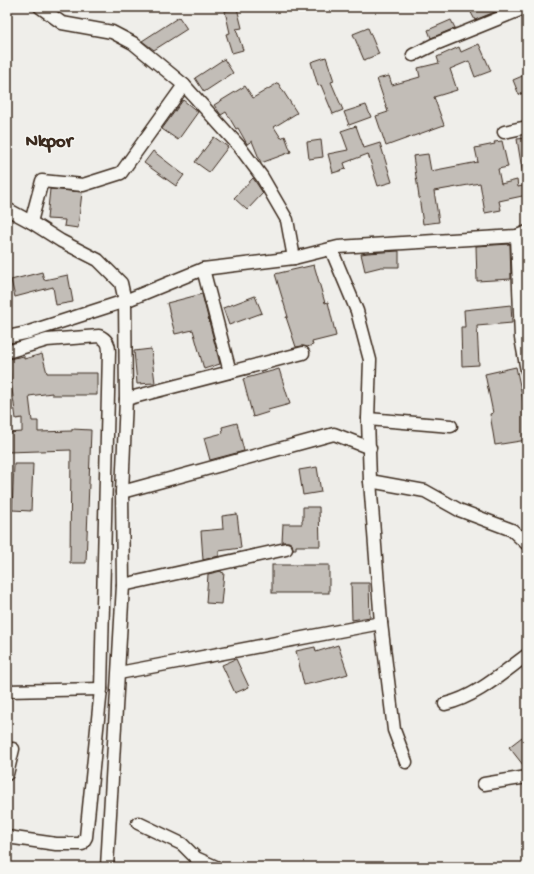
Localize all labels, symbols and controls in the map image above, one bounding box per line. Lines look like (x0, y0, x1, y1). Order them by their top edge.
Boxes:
district label: Nkpor (26, 131, 75, 154)

